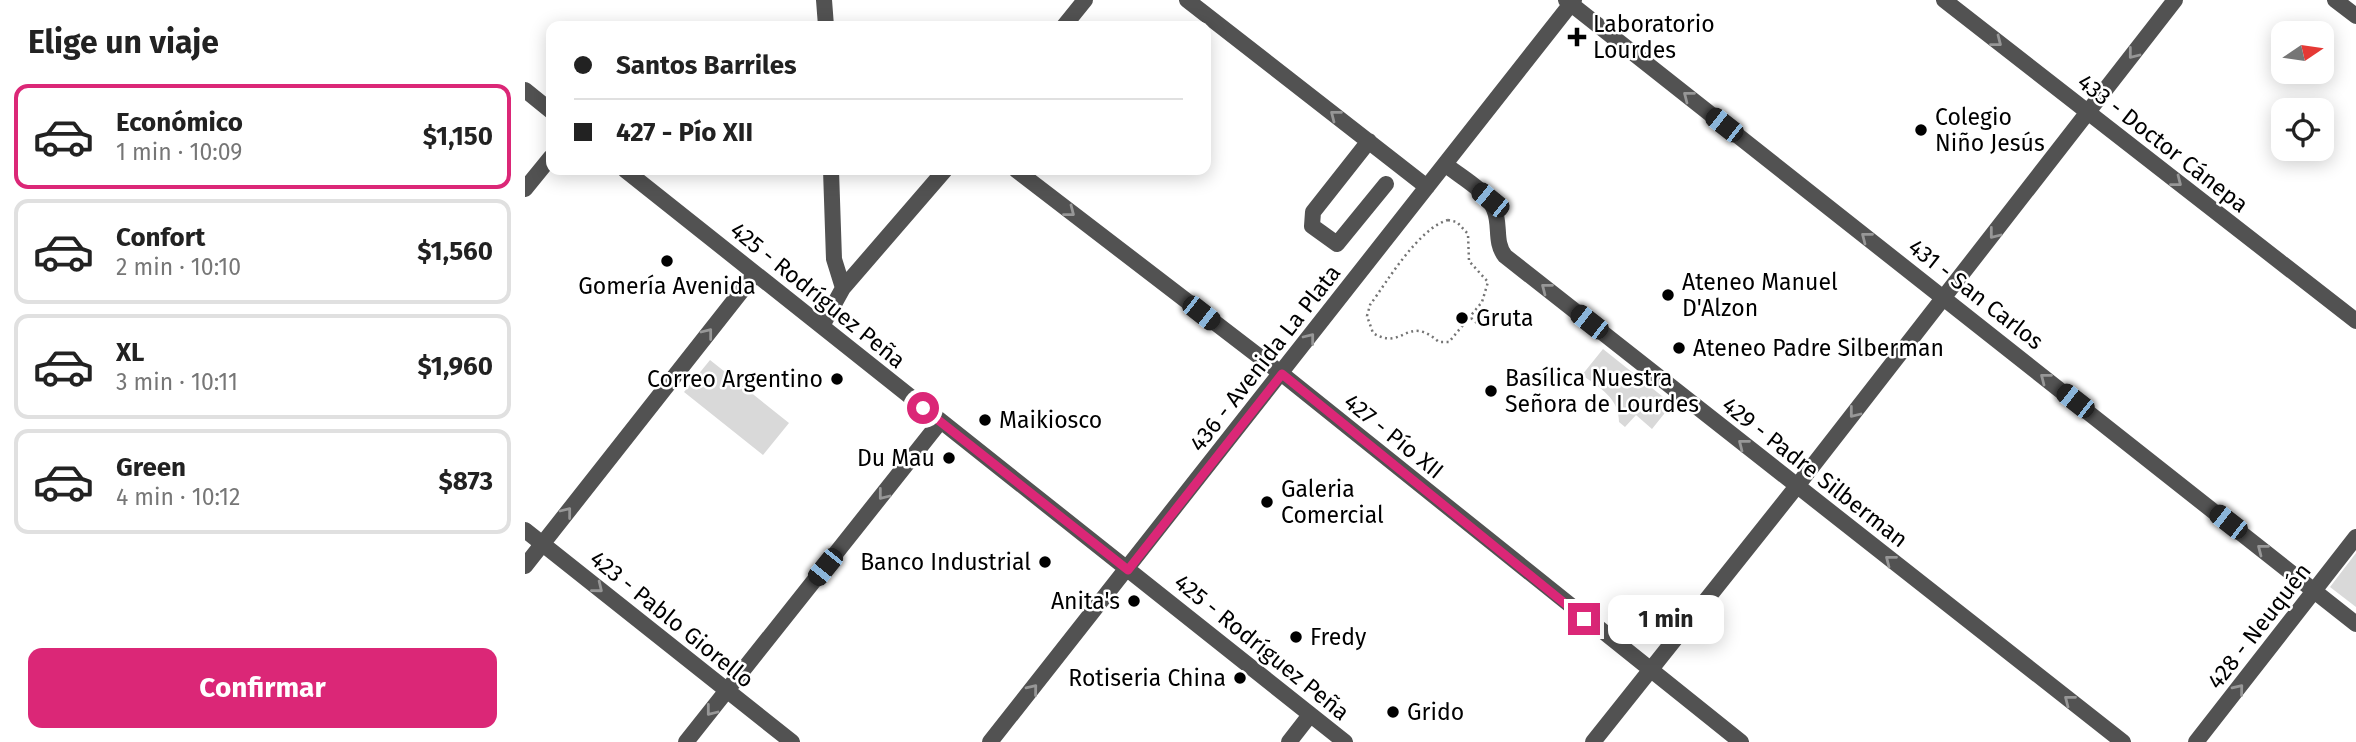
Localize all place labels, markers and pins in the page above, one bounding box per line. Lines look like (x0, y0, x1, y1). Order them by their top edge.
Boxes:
place label: Laboratorio Lourdes (1593, 10, 1715, 64)
marker: Laboratorio Lourdes (1567, 27, 1587, 47)
place label: Colegio Niño Jesús (1935, 103, 2045, 157)
marker: Colegio Niño Jesús (1913, 122, 1929, 138)
marker: Gomería Avenida (659, 253, 675, 269)
place label: Ateneo Manuel D'Alzon (1682, 268, 1838, 322)
place label: Gomería Avenida (578, 272, 756, 300)
marker: Ateneo Manuel D'Alzon (1660, 287, 1676, 303)
place label: Gruta (1476, 304, 1533, 332)
marker: Gruta (1454, 310, 1470, 326)
place label: Ateneo Padre Silberman (1693, 334, 1944, 362)
marker: Ateneo Padre Silberman (1671, 340, 1687, 356)
place label: Basílica Nuestra Señora de Lourdes (1505, 364, 1699, 418)
place label: Correo Argentino (647, 365, 823, 393)
marker: Correo Argentino (829, 371, 845, 387)
marker: Basílica Nuestra Señora de Lourdes (1483, 383, 1499, 399)
place label: Maikiosco (999, 406, 1102, 434)
marker: Maikiosco (977, 412, 993, 428)
place label: Du Mau (857, 444, 935, 472)
marker: Du Mau (941, 450, 957, 466)
place label: Galeria Comercial (1281, 475, 1384, 529)
marker: Galeria Comercial (1259, 494, 1275, 510)
place label: Banco Industrial (860, 548, 1031, 576)
marker: Banco Industrial (1037, 554, 1053, 570)
place label: Anita's (1051, 587, 1120, 615)
marker: Anita's (1126, 593, 1142, 609)
place label: Fredy (1310, 623, 1367, 651)
marker: Fredy (1288, 629, 1304, 645)
place label: Rotiseria China (1068, 664, 1226, 692)
marker: Rotiseria China (1232, 670, 1248, 686)
place label: Grido (1407, 698, 1464, 726)
marker: Grido (1385, 704, 1401, 720)

